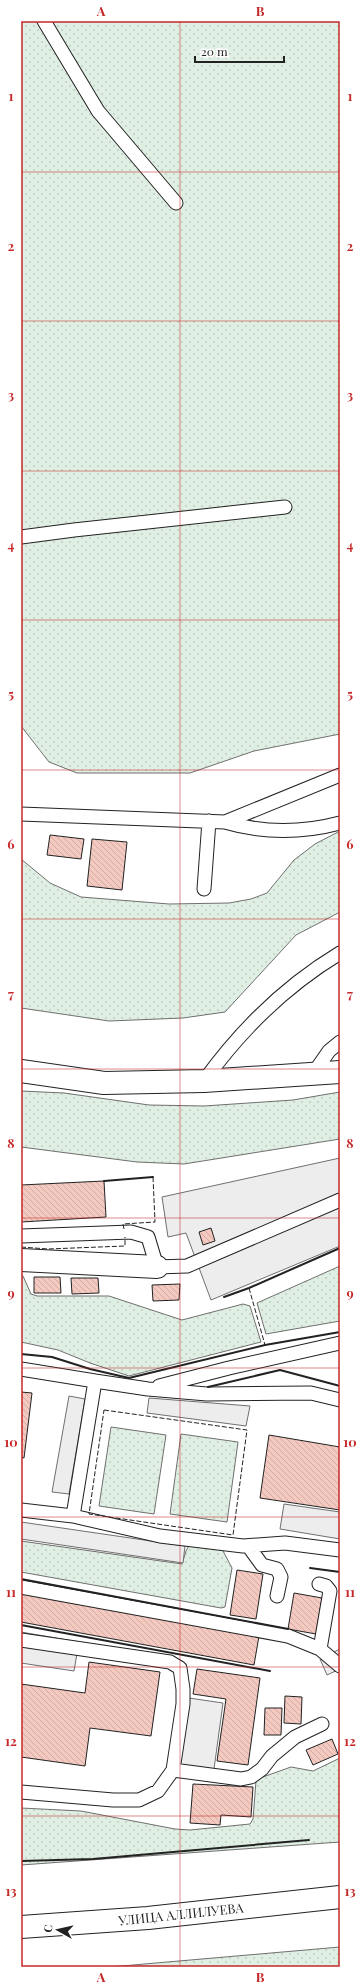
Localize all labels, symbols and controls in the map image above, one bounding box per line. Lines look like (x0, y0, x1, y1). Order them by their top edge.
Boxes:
text: A (96, 2, 106, 19)
text: B (256, 2, 265, 19)
scale bar (195, 38, 284, 64)
text: 20 m (201, 43, 228, 59)
text: 1 (9, 87, 14, 104)
text: 1 (348, 87, 353, 104)
text: 2 (8, 237, 15, 254)
text: 2 (347, 237, 354, 254)
text: 3 (8, 386, 14, 403)
text: 3 (347, 386, 353, 403)
text: 4 (8, 536, 15, 553)
text: 4 (347, 536, 354, 553)
text: 5 (8, 685, 14, 702)
text: 5 (347, 685, 353, 702)
text: 6 (7, 835, 15, 852)
text: 6 (346, 835, 354, 852)
text: 7 (8, 985, 14, 1002)
text: 7 (347, 985, 353, 1002)
text: 8 (7, 1134, 15, 1151)
text: 8 (346, 1134, 354, 1151)
text: 9 (7, 1284, 15, 1301)
text: 9 (346, 1284, 354, 1301)
text: 10 (4, 1433, 18, 1450)
text: 10 (343, 1433, 357, 1450)
text: 11 (6, 1583, 16, 1600)
text: 11 (345, 1583, 355, 1600)
text: 12 (5, 1732, 17, 1749)
text: 12 (344, 1732, 356, 1749)
text: 13 (5, 1882, 17, 1899)
text: 13 (344, 1882, 356, 1899)
street label: УЛИЦА АЛЛИЛУЕВА (117, 1898, 245, 1929)
north arrow (38, 1910, 78, 1950)
text: С (40, 1923, 56, 1933)
text: A (96, 1968, 106, 1985)
text: B (256, 1968, 265, 1985)

